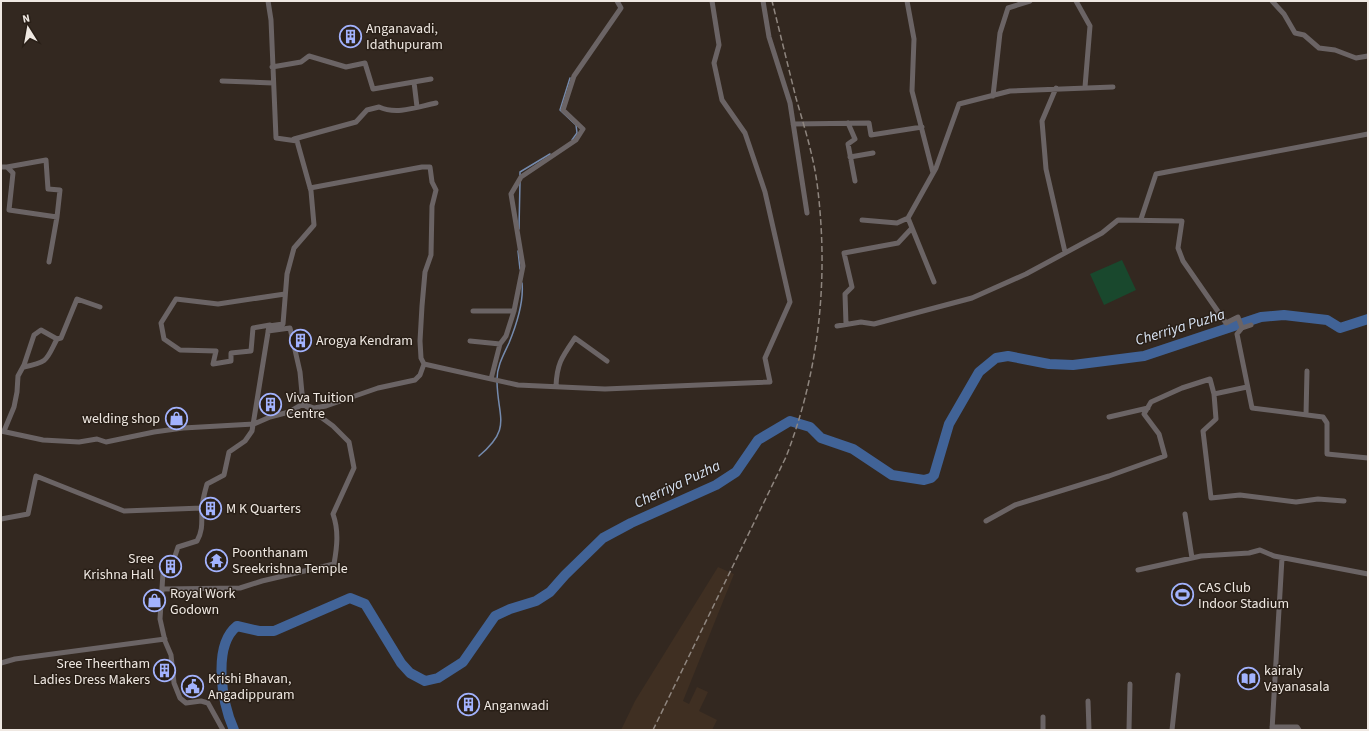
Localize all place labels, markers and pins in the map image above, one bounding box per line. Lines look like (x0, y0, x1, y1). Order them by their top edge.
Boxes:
place label: Anganavadi, Idathupuram (366, 19, 443, 55)
building icon: Anganavadi, Idathupuram (338, 23, 364, 49)
building icon: Arogya Kendram (288, 327, 314, 353)
place label: Arogya Kendram (316, 331, 413, 351)
place label: Viva Tuition Centre (286, 388, 354, 424)
building icon: Viva Tuition Centre (258, 392, 284, 418)
shop icon: welding shop (163, 405, 189, 431)
place label: welding shop (82, 409, 160, 429)
building icon: M K Quarters (198, 495, 224, 521)
place label: M K Quarters (226, 499, 301, 519)
place label: Poonthanam Sreekrishna Temple (232, 543, 348, 579)
temple icon: Poonthanam Sreekrishna Temple (203, 547, 229, 573)
place label: Sree Krishna Hall (83, 549, 154, 585)
building icon: Sree Krishna Hall (157, 553, 183, 579)
place label: CAS Club Indoor Stadium (1198, 578, 1289, 614)
sports icon: CAS Club Indoor Stadium (1169, 582, 1195, 608)
place label: Royal Work Godown (170, 584, 235, 620)
shop icon: Royal Work Godown (142, 588, 168, 614)
place label: Sree Theertham Ladies Dress Makers (33, 654, 150, 690)
building icon: Sree Theertham Ladies Dress Makers (152, 658, 178, 684)
place label: kairaly Vayanasala (1264, 661, 1330, 697)
library icon: kairaly Vayanasala (1235, 665, 1261, 691)
place label: Krishi Bhavan, Angadippuram (208, 669, 295, 705)
public building icon: Krishi Bhavan, Angadippuram (180, 673, 206, 699)
building icon: Anganwadi (456, 692, 482, 718)
place label: Anganwadi (484, 696, 549, 716)

